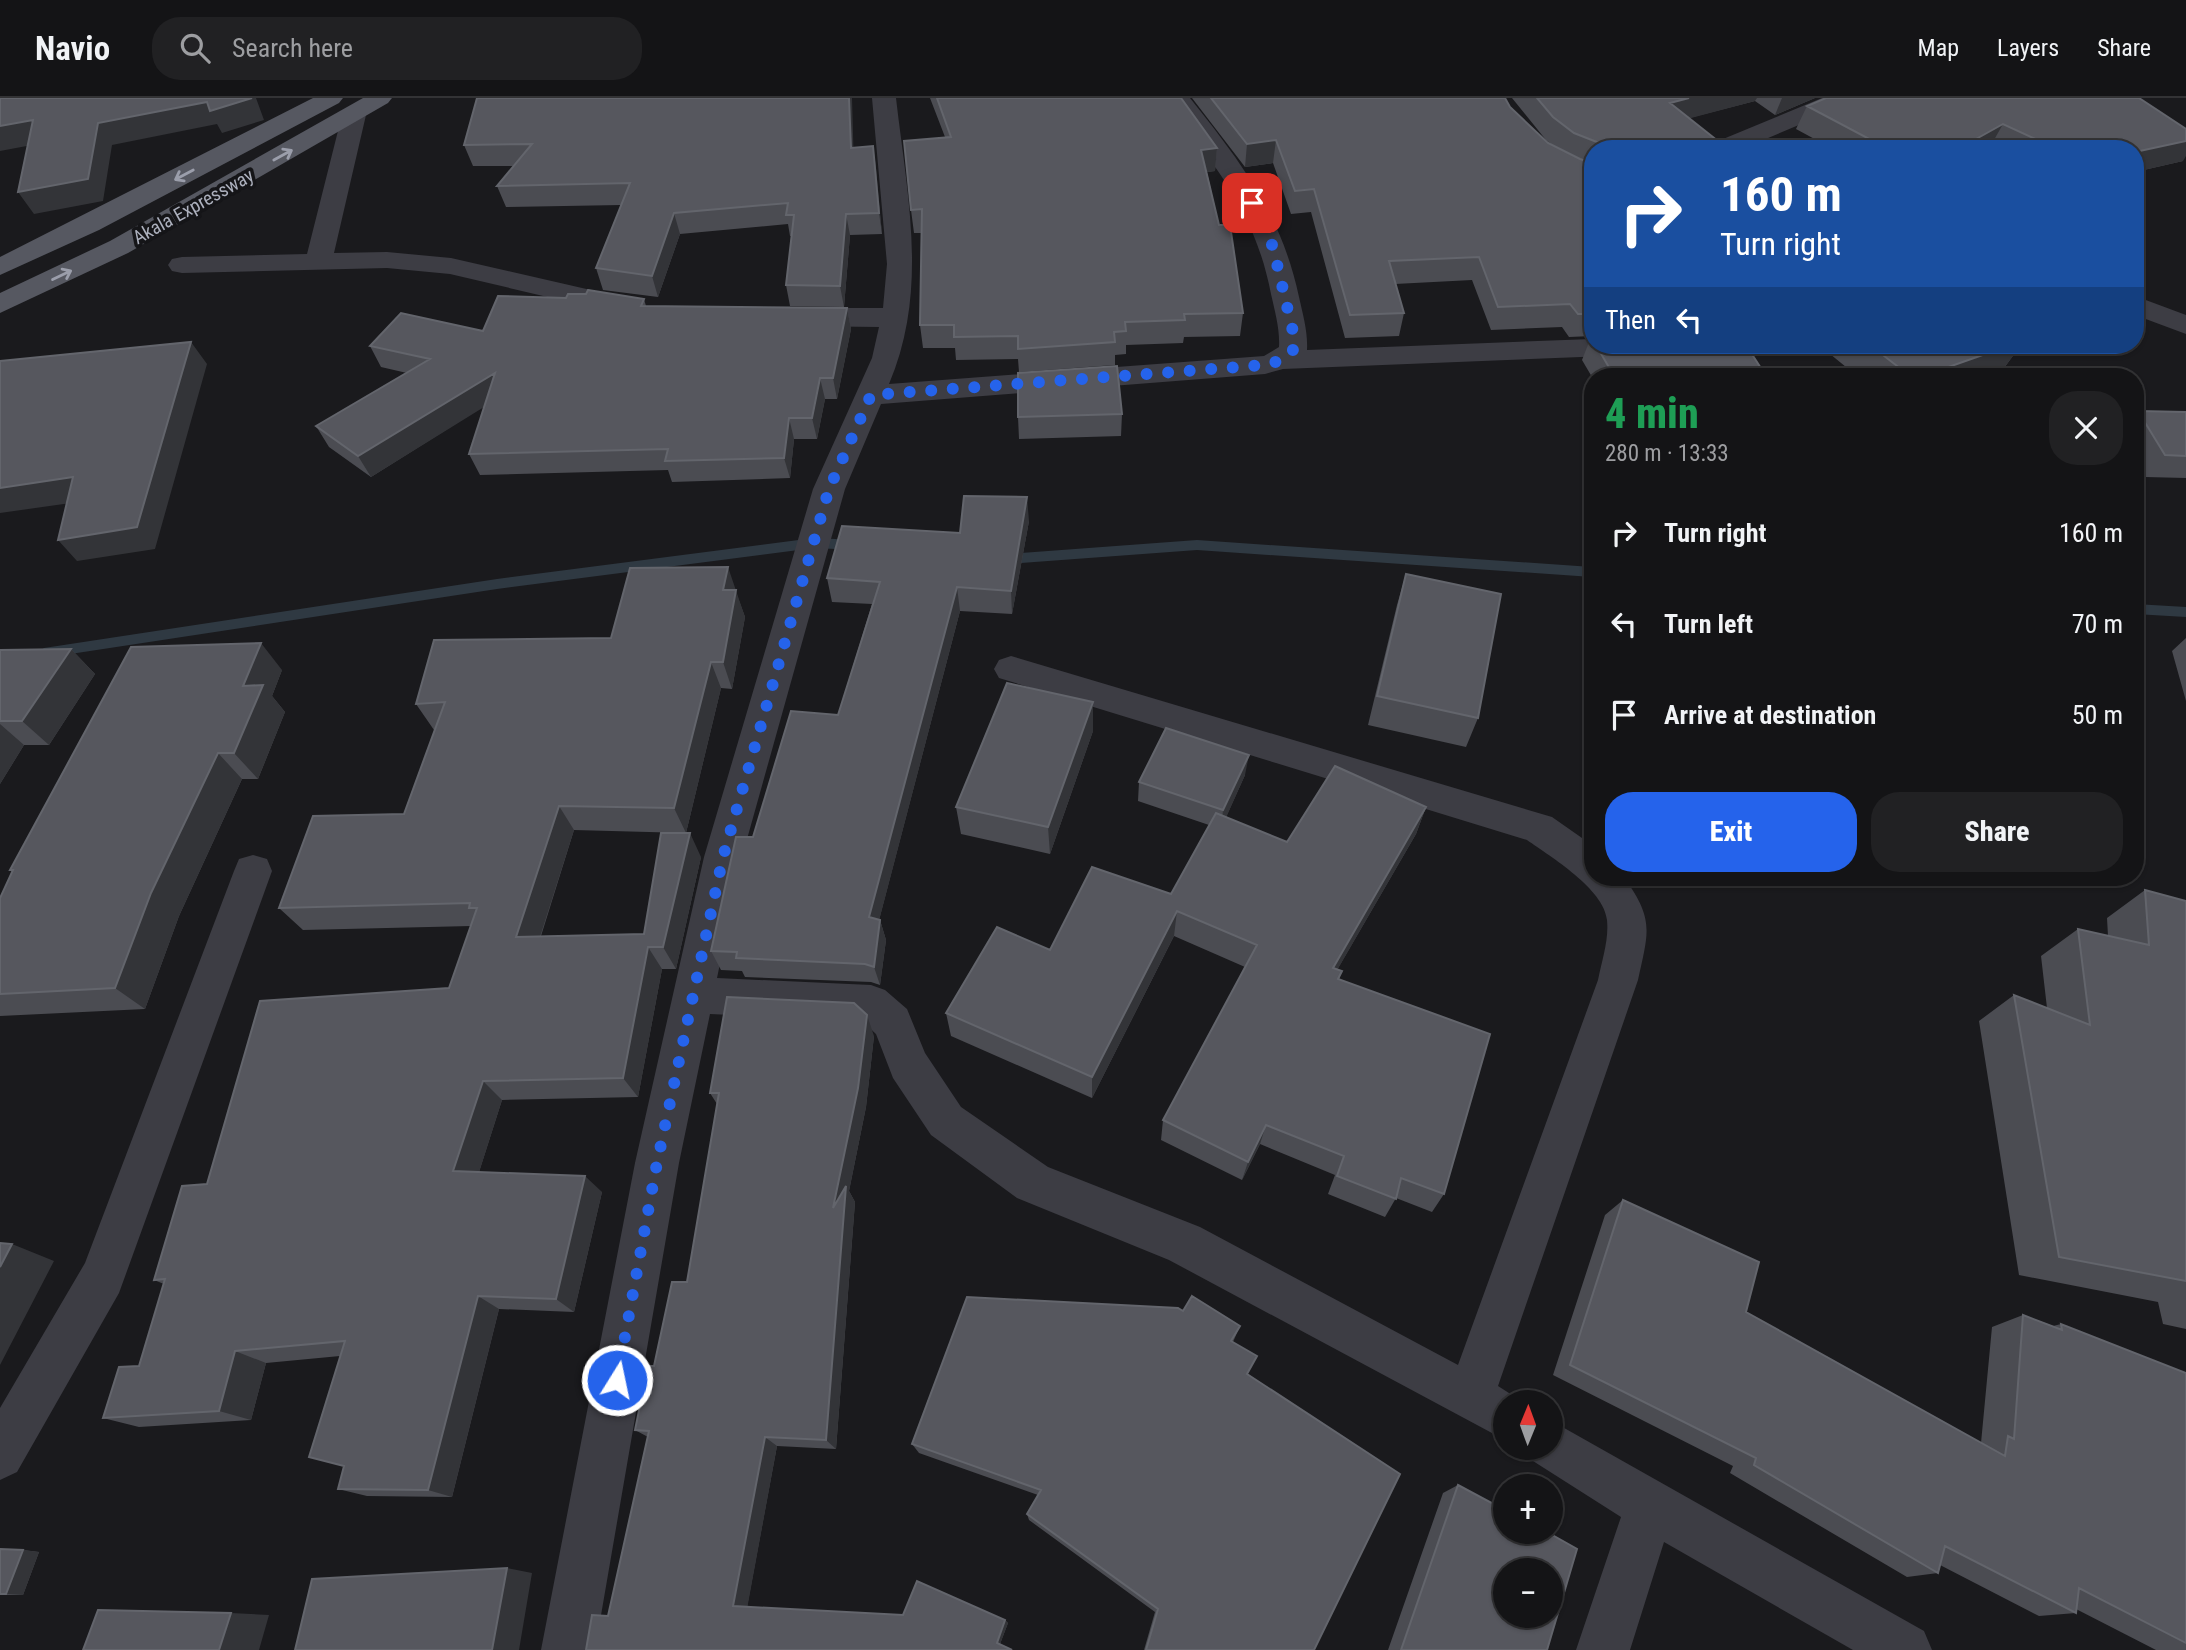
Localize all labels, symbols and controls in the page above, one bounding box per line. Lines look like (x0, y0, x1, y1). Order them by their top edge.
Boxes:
search box (152, 17, 642, 80)
text: Navio (35, 29, 110, 68)
icon: search (176, 29, 214, 67)
text: Search here (232, 33, 353, 63)
text: Map (1918, 34, 1959, 62)
text: Layers (1997, 34, 2059, 62)
text: Share (2097, 34, 2151, 62)
one-way arrow (272, 148, 293, 161)
street label: Akala Expressway (129, 164, 258, 249)
text: 160 m (1720, 166, 1842, 223)
icon: right (1605, 168, 1696, 259)
one-way arrow (174, 169, 195, 183)
pin (1222, 173, 1282, 233)
icon: arrive (1233, 184, 1271, 222)
text: Turn right (1720, 225, 1841, 263)
one-way arrow (51, 267, 72, 280)
icon: left (1670, 301, 1708, 339)
text: Then (1605, 305, 1656, 335)
text: 4 min (1605, 389, 1699, 438)
button: close (2049, 391, 2123, 465)
text: 280 m · 13:33 (1605, 440, 1729, 467)
icon: right (1605, 514, 1643, 552)
text: Turn right (1664, 518, 1766, 548)
text: 160 m (2059, 518, 2123, 548)
icon: left (1605, 605, 1643, 643)
text: Turn left (1664, 609, 1753, 639)
text: 70 m (2072, 609, 2123, 639)
icon: arrive (1605, 696, 1643, 734)
text: Arrive at destination (1664, 700, 1876, 730)
text: 50 m (2072, 700, 2123, 730)
button: Exit (1605, 792, 1857, 872)
button: Share (1871, 792, 2123, 872)
position arrow (580, 1343, 654, 1417)
north arrow (1493, 1390, 1563, 1460)
map controls (1493, 1390, 1563, 1628)
button: + (1493, 1474, 1563, 1544)
button: − (1493, 1558, 1563, 1628)

